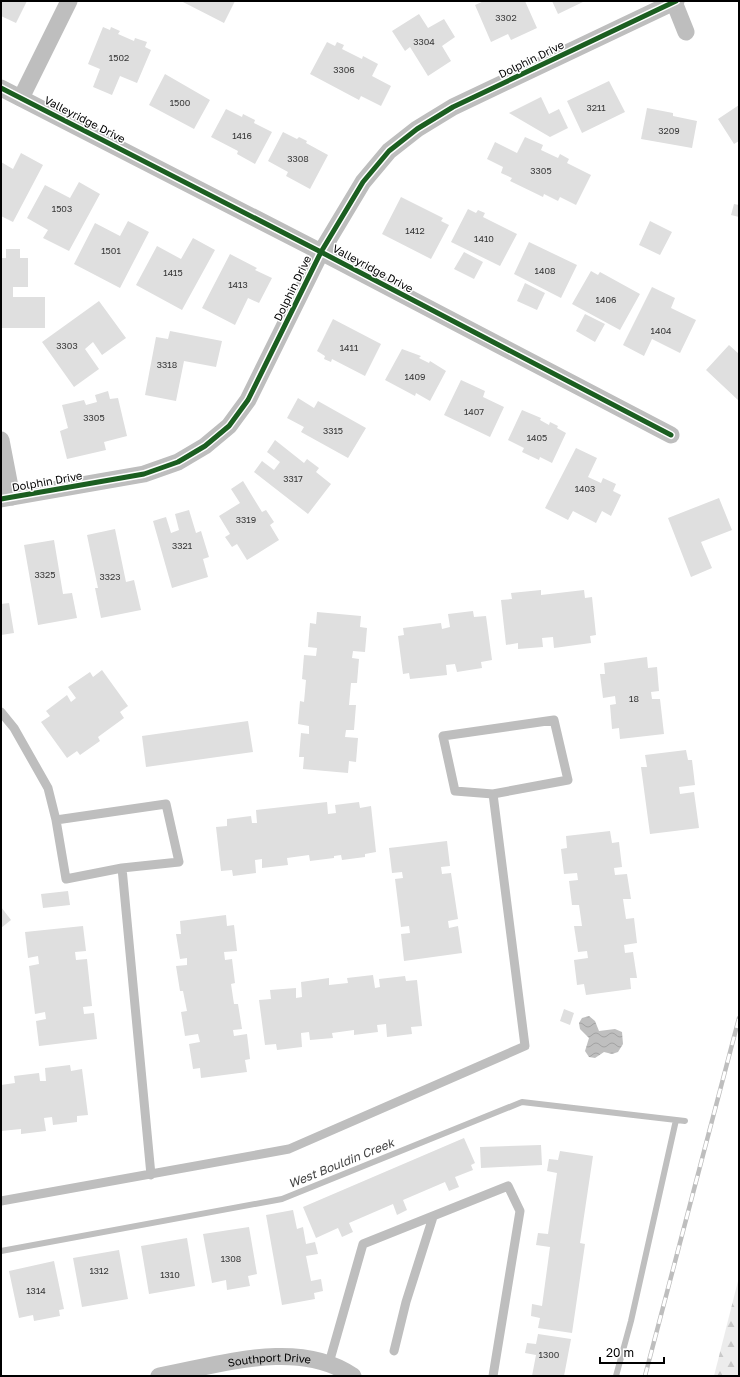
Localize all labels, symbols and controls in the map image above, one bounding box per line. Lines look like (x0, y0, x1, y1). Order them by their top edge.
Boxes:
house number: 3302 (495, 12, 517, 23)
house number: 3304 (413, 36, 435, 47)
street label: Dolphin Drive (496, 38, 566, 80)
house number: 1502 (109, 52, 129, 63)
house number: 3306 (333, 64, 355, 75)
street label: Valleyridge Drive (42, 93, 128, 145)
house number: 1500 (170, 97, 191, 108)
house number: 3211 (586, 102, 606, 113)
house number: 3209 (658, 125, 680, 136)
house number: 1416 (232, 130, 252, 141)
house number: 3308 (287, 153, 309, 164)
house number: 3305 (530, 165, 552, 176)
house number: 1503 (52, 203, 72, 214)
house number: 1412 (405, 225, 425, 236)
house number: 1410 (474, 233, 494, 244)
street label: Valleyridge Drive (331, 241, 415, 295)
house number: 1501 (101, 245, 121, 256)
street label: Dolphin Drive (271, 253, 313, 323)
house number: 1408 (535, 265, 555, 276)
house number: 1415 (163, 267, 183, 278)
house number: 1413 (228, 279, 248, 290)
house number: 1406 (596, 294, 616, 305)
house number: 1404 (651, 325, 672, 336)
house number: 3303 (56, 340, 78, 351)
house number: 1411 (340, 342, 359, 353)
house number: 3318 (157, 359, 177, 370)
house number: 1409 (405, 371, 425, 382)
house number: 1407 (464, 406, 484, 417)
house number: 3305 (83, 412, 105, 423)
house number: 3315 (323, 425, 343, 436)
house number: 1405 (527, 432, 547, 443)
street label: Dolphin Drive (11, 468, 83, 494)
house number: 3317 (283, 473, 303, 484)
house number: 1403 (575, 483, 595, 494)
house number: 3319 (236, 514, 256, 525)
house number: 3321 (172, 540, 193, 551)
house number: 3325 (35, 569, 55, 580)
house number: 3323 (99, 571, 121, 582)
house number: 18 (629, 693, 639, 704)
water label: West Bouldin Creek (286, 1134, 397, 1191)
house number: 1308 (221, 1253, 241, 1264)
house number: 1312 (89, 1265, 109, 1276)
house number: 1310 (160, 1269, 180, 1280)
house number: 1314 (26, 1285, 46, 1296)
scale bar (600, 1339, 664, 1365)
text: 20 m (606, 1345, 634, 1360)
house number: 1300 (539, 1349, 560, 1360)
street label: Southport Drive (227, 1350, 312, 1368)

